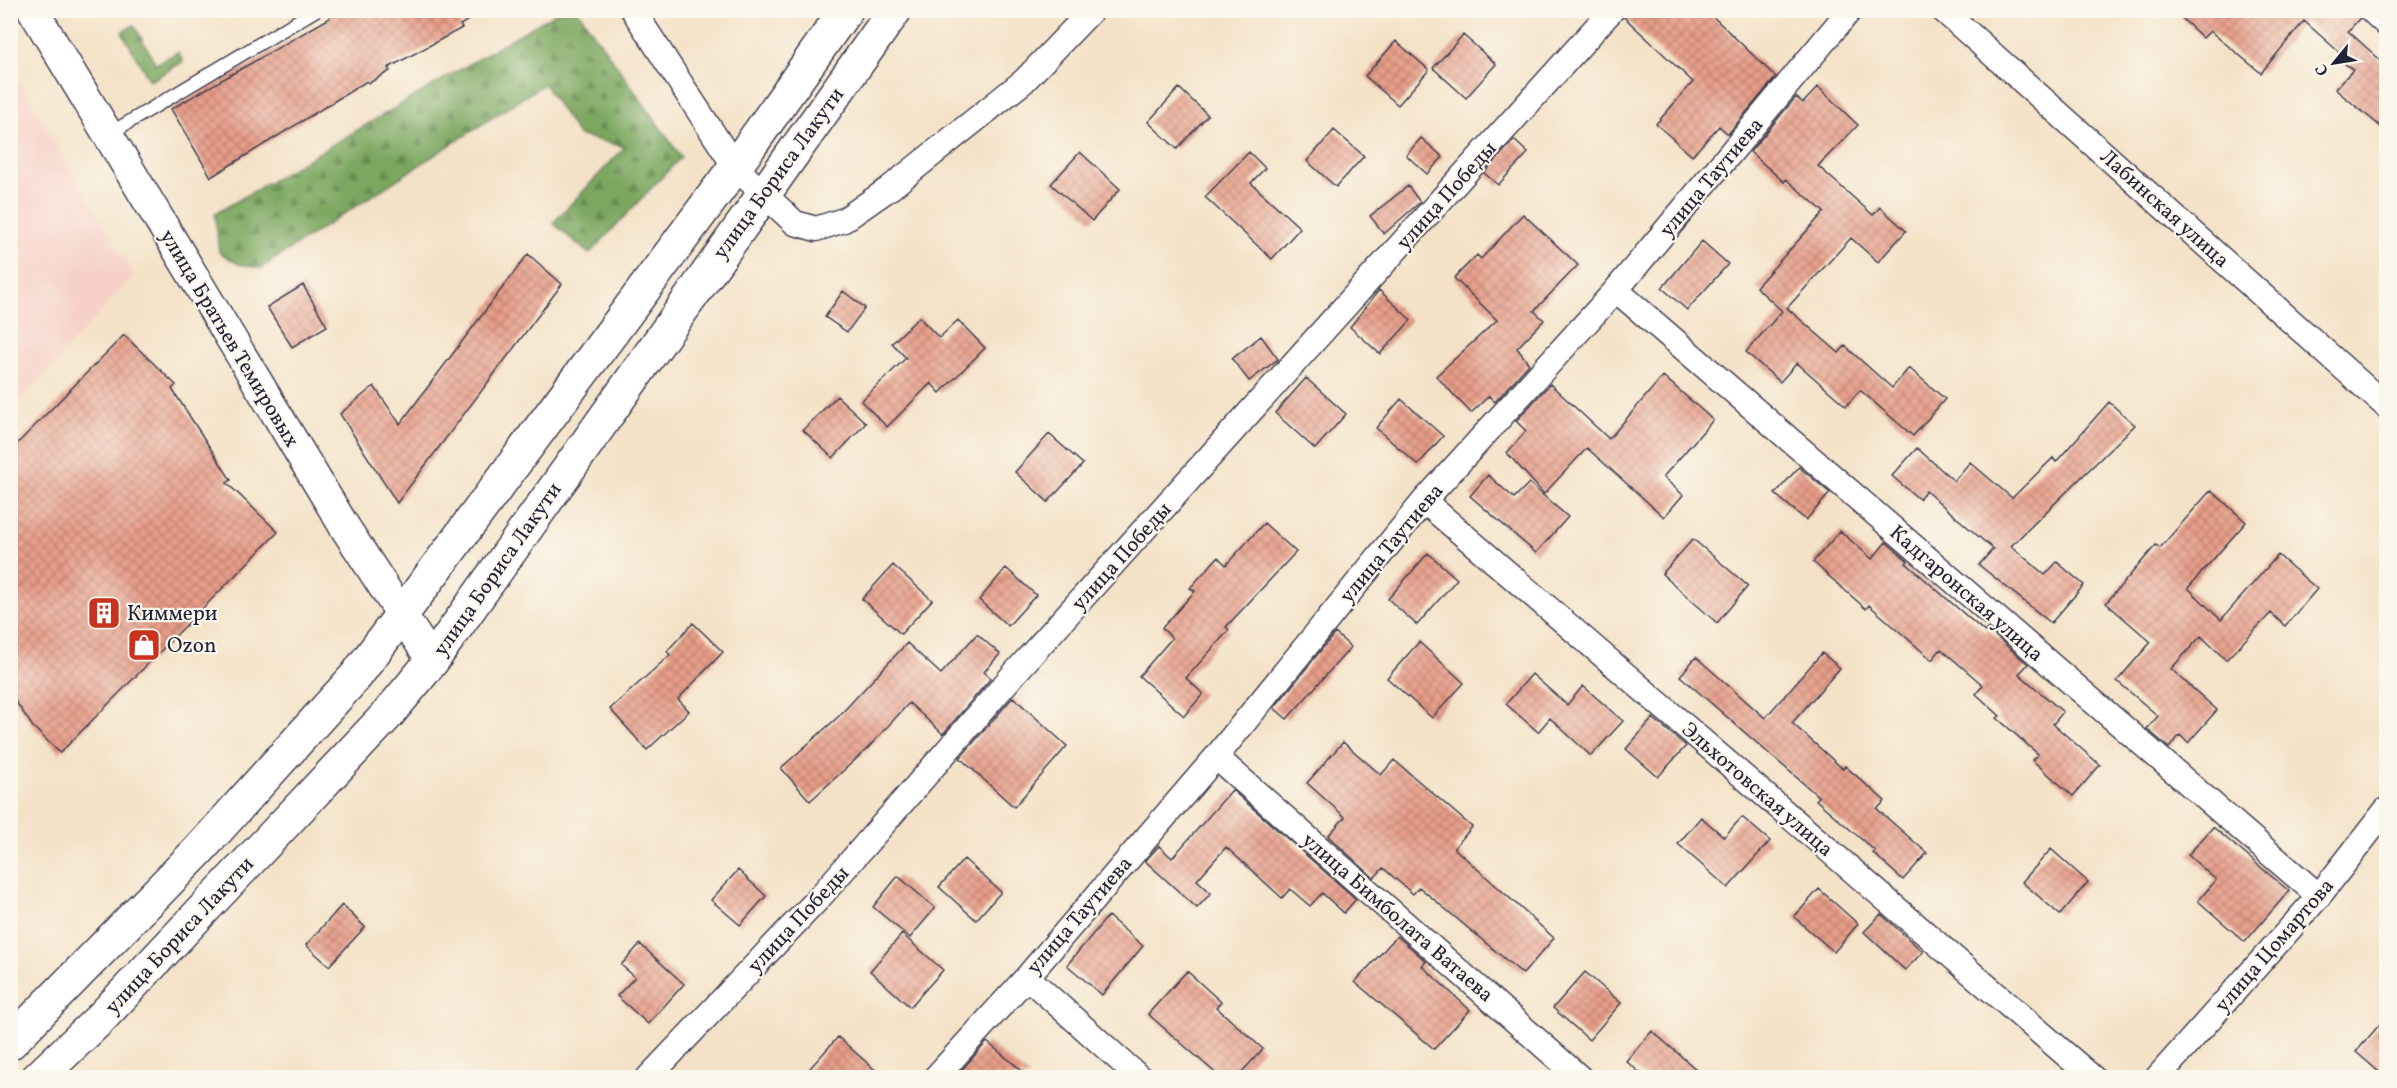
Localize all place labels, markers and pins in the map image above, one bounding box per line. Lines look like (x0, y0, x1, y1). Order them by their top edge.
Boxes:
building icon: Киммери (86, 595, 122, 631)
place label: Киммери (127, 600, 218, 629)
shop icon: Ozon (126, 627, 162, 663)
place label: Ozon (167, 632, 217, 661)

